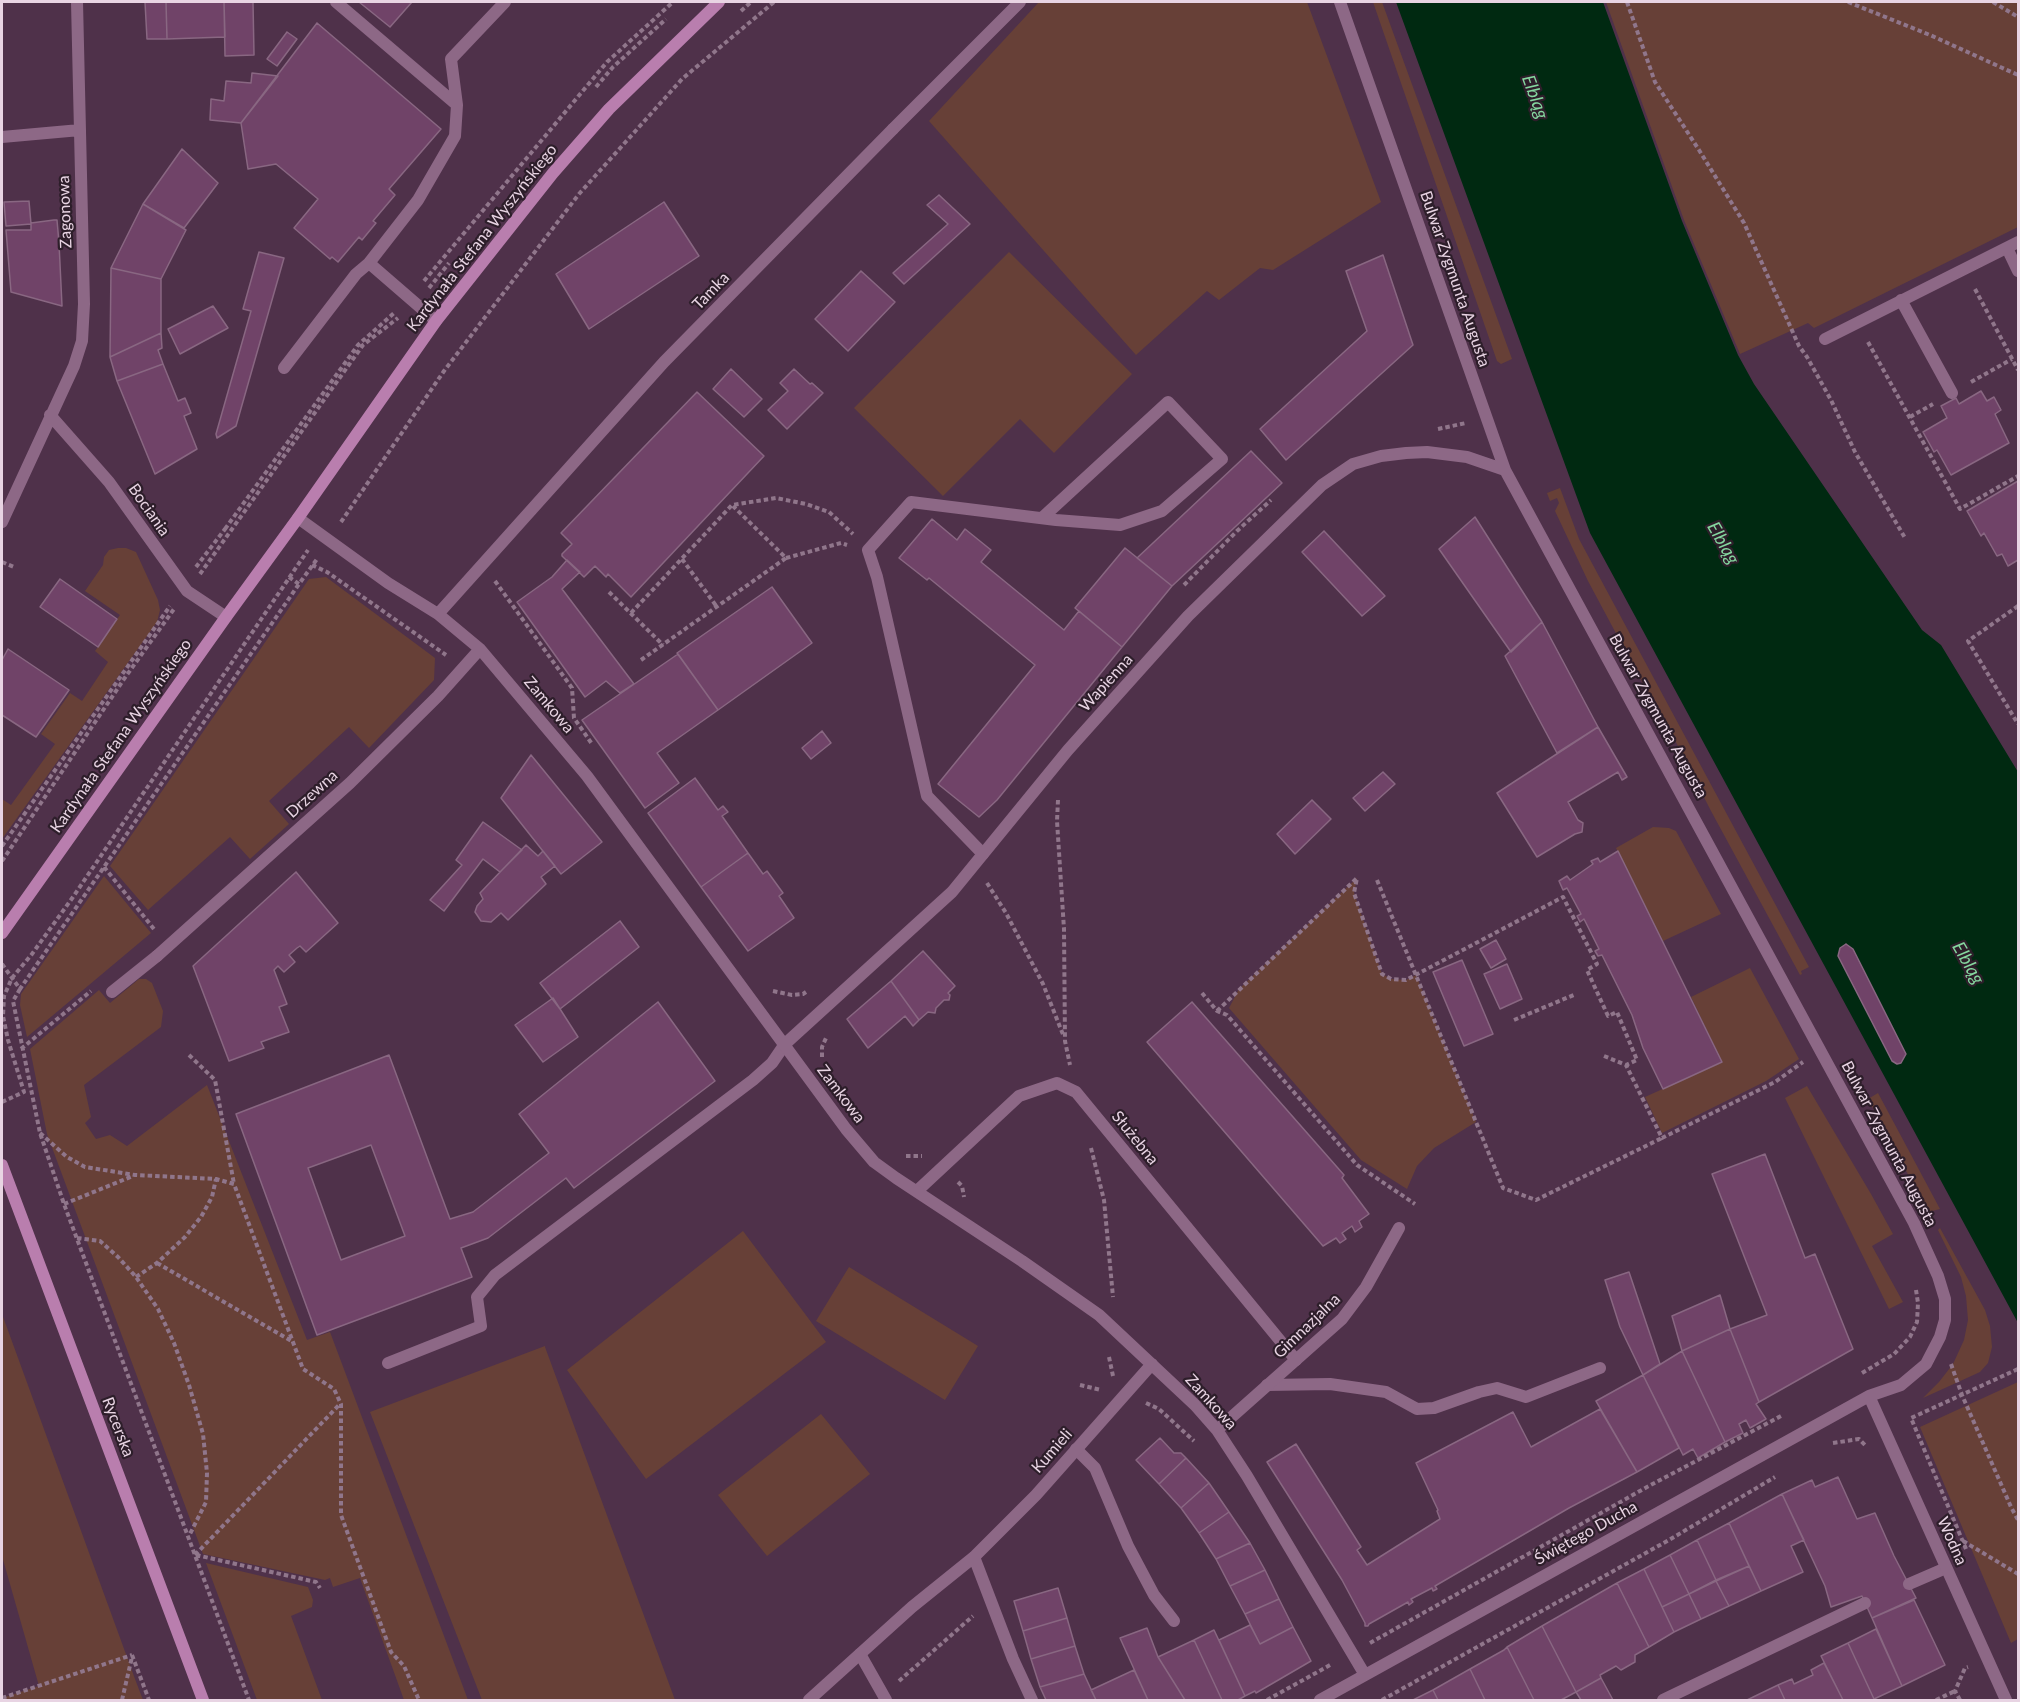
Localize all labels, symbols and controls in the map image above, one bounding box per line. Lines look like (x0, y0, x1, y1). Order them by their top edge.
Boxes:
water label: Elbląg (1517, 72, 1553, 122)
street label: Kardynała Stefana Wyszyńskiego (403, 141, 561, 335)
street label: Zagonowa (54, 175, 76, 249)
street label: Bulwar Zygmunta Augusta (1416, 188, 1494, 370)
street label: Tamka (689, 268, 733, 314)
street label: Bociania (124, 480, 174, 540)
water label: Elbląg (1702, 518, 1744, 568)
street label: Bulwar Zygmunta Augusta (1605, 631, 1711, 801)
street label: Kardynała Stefana Wyszyńskiego (47, 635, 195, 837)
street label: Wapienna (1075, 650, 1137, 716)
street label: Zamkowa (520, 673, 578, 737)
street label: Drzewna (282, 766, 342, 822)
water label: Elbląg (1947, 938, 1989, 988)
street label: Bulwar Zygmunta Augusta (1837, 1058, 1941, 1230)
street label: Zamkowa (813, 1061, 869, 1127)
street label: Służebna (1107, 1107, 1163, 1169)
street label: Gimnazjalna (1270, 1290, 1344, 1362)
street label: Zamkowa (1181, 1370, 1241, 1434)
street label: Rycerska (98, 1394, 138, 1460)
street label: Kumieli (1028, 1425, 1076, 1477)
street label: Świętego Ducha (1531, 1497, 1641, 1569)
street label: Wodna (1933, 1514, 1971, 1568)

